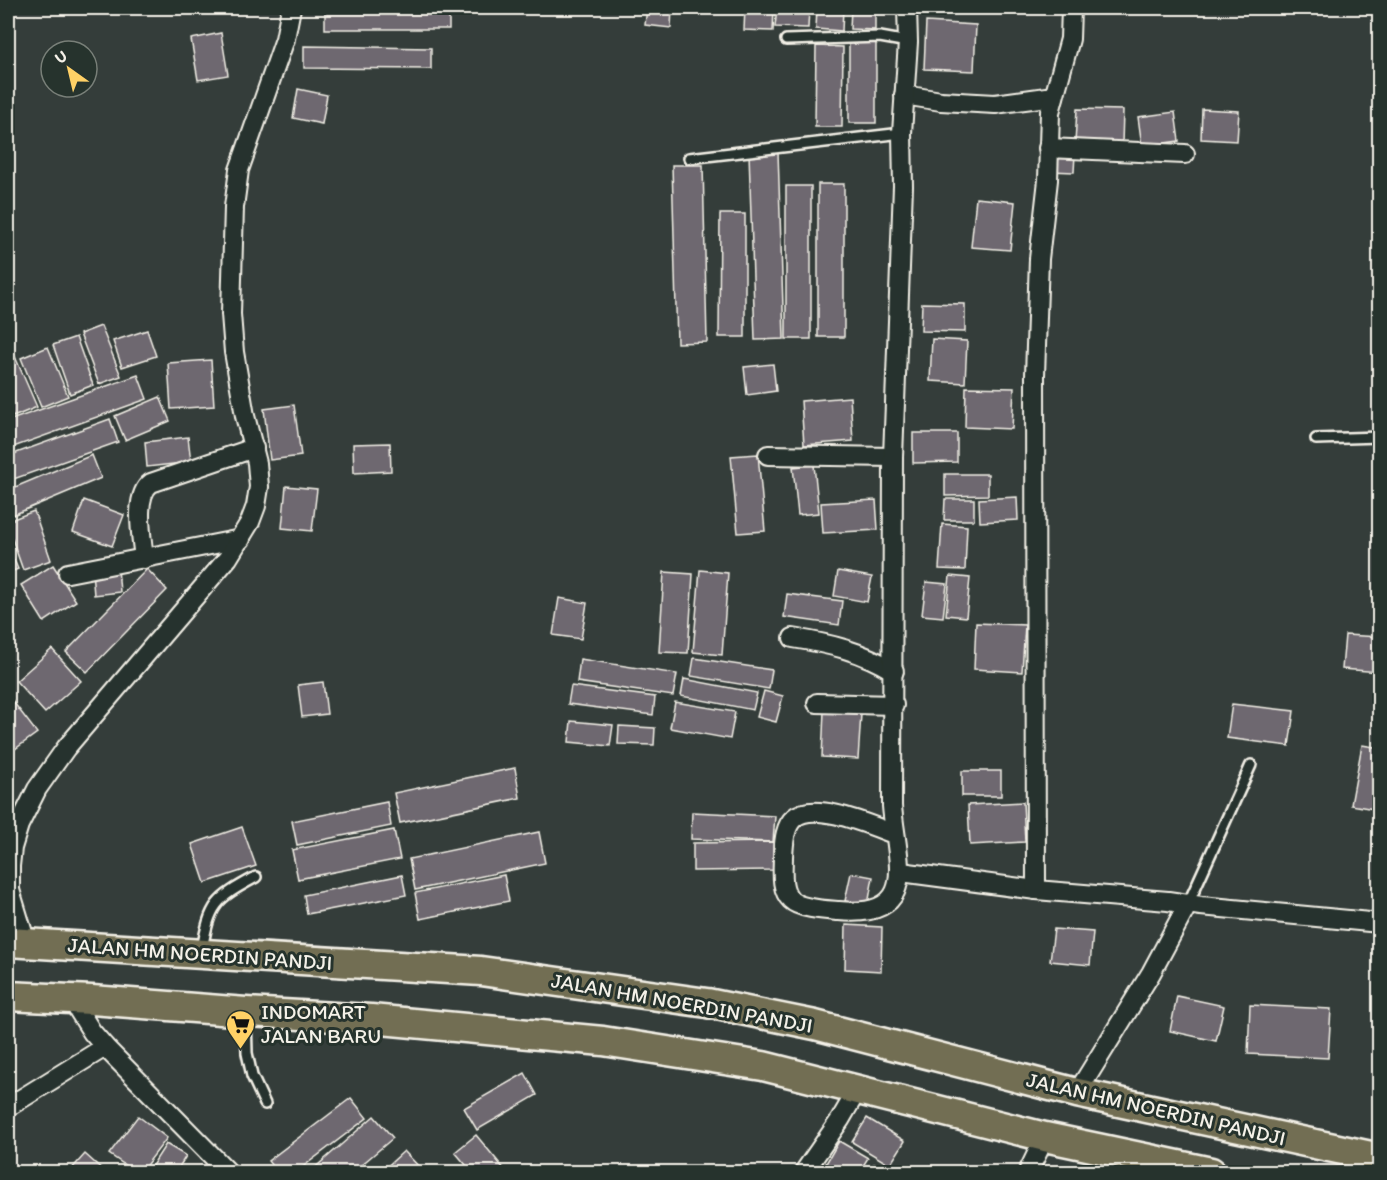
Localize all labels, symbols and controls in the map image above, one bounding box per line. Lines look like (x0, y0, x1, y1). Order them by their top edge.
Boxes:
north arrow (39, 39, 99, 99)
text: U (51, 46, 71, 68)
street label: JALAN HM NOERDIN PANDJI (67, 932, 333, 975)
street label: JALAN HM NOERDIN PANDJI (549, 967, 815, 1038)
place label: INDOMART JALAN BARU (261, 999, 381, 1048)
supermarket icon: INDOMART JALAN BARU (224, 1008, 256, 1050)
street label: JALAN HM NOERDIN PANDJI (1024, 1067, 1288, 1150)

